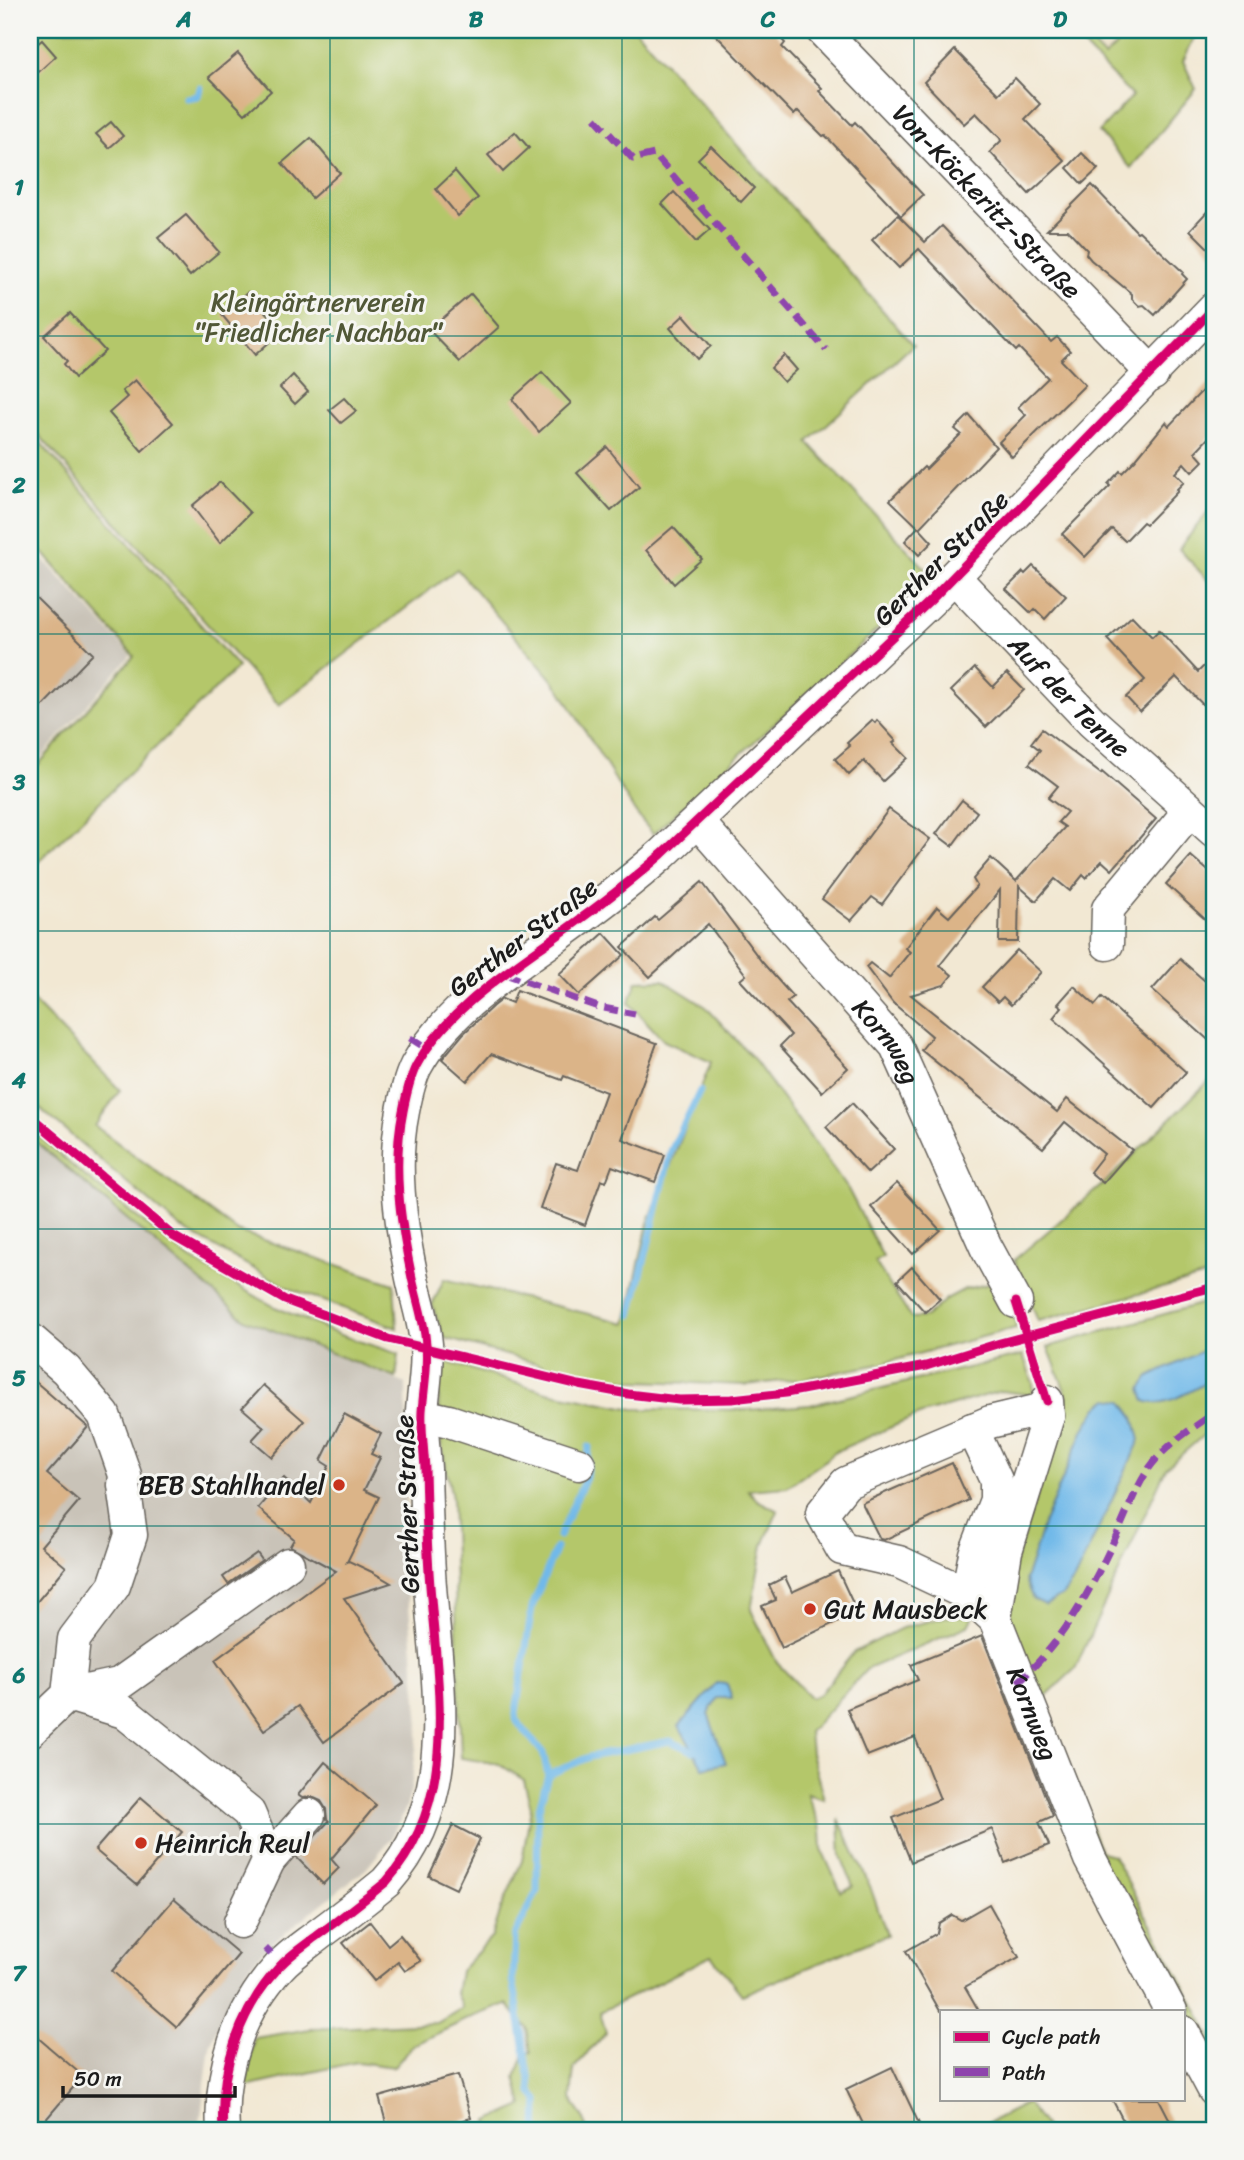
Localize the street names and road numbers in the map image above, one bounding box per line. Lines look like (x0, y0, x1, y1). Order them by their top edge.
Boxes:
street label: Von-Köckeritz-Straße (881, 93, 1093, 310)
street label: Gerther Straße (862, 479, 1020, 637)
street label: Auf der Tenne (996, 623, 1141, 770)
street label: Gerther Straße (438, 865, 608, 1009)
street label: Kornweg (840, 987, 933, 1092)
street label: Gerther Straße (381, 1414, 433, 1594)
street label: Kornweg (993, 1659, 1072, 1768)

